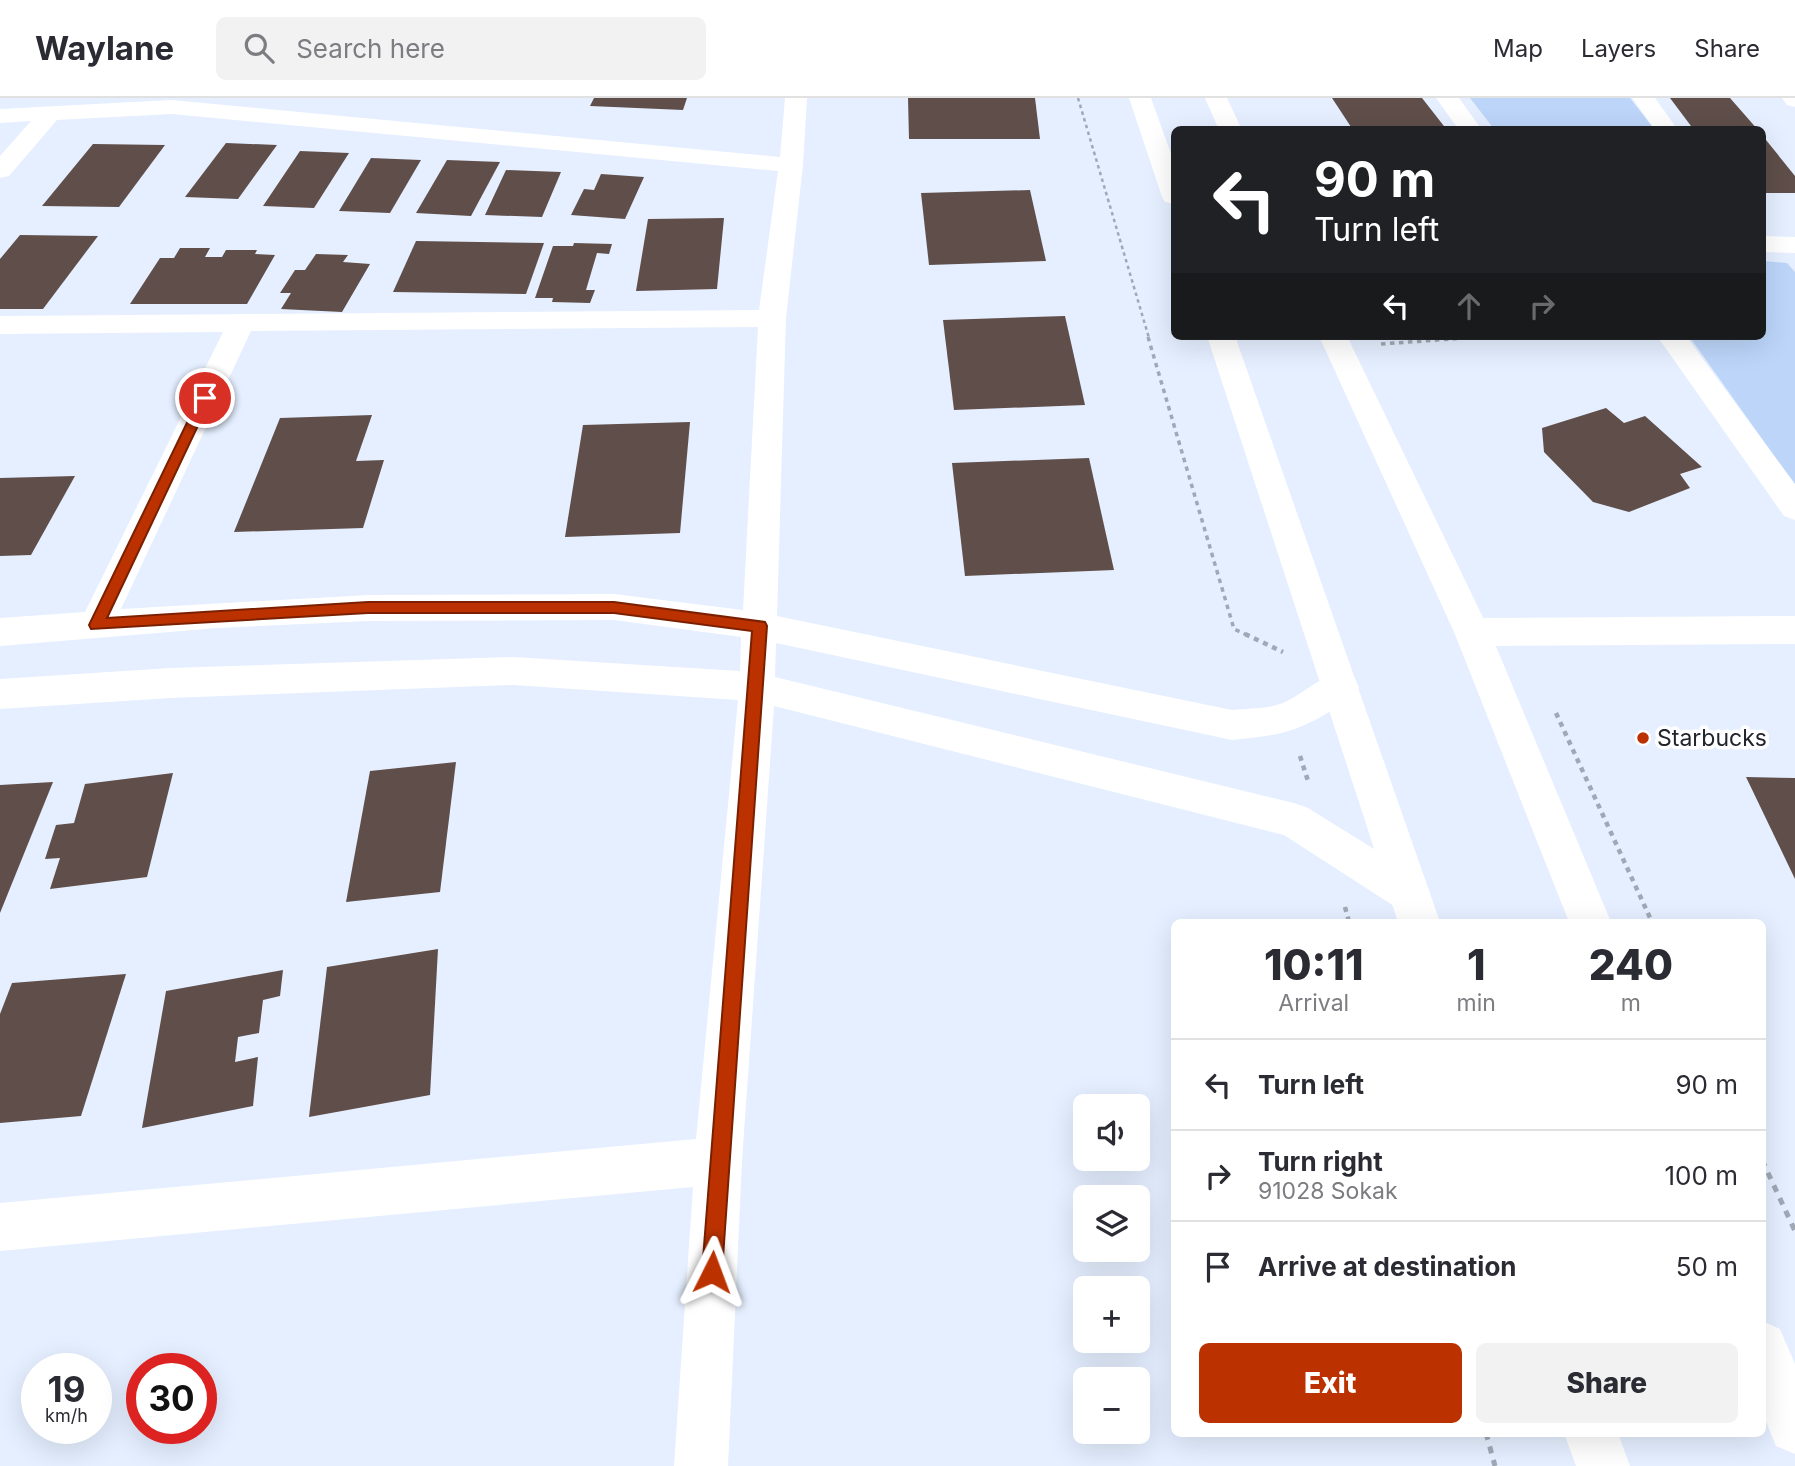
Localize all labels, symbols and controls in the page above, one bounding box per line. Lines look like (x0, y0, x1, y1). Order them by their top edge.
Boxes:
search box (216, 17, 706, 80)
text: Waylane (35, 28, 174, 68)
icon: search (240, 29, 278, 67)
text: Search here (296, 33, 445, 64)
text: Map (1493, 34, 1543, 63)
text: Layers (1581, 34, 1656, 63)
text: Share (1694, 34, 1760, 63)
text: 90 m (1314, 150, 1435, 209)
icon: left (1199, 154, 1290, 245)
text: Turn left (1314, 210, 1439, 249)
icon: left (1377, 287, 1415, 325)
icon: ahead (1450, 287, 1488, 325)
icon: right (1523, 287, 1561, 325)
pin (175, 368, 235, 428)
icon: arrive (186, 379, 224, 417)
place label: Starbucks (1657, 724, 1767, 752)
marker: Starbucks (1635, 730, 1651, 746)
text: 10:11 (1264, 939, 1364, 990)
text: 1 (1467, 939, 1485, 990)
text: 240 (1589, 939, 1673, 990)
text: Arrival (1278, 989, 1349, 1017)
text: min (1457, 989, 1496, 1017)
text: m (1621, 989, 1641, 1017)
icon: left (1199, 1066, 1237, 1104)
text: Turn left (1258, 1069, 1364, 1100)
text: 90 m (1675, 1069, 1738, 1100)
map controls (1073, 1094, 1150, 1444)
button: sound (1073, 1094, 1150, 1171)
text: Turn right (1258, 1146, 1383, 1177)
icon: right (1199, 1157, 1237, 1195)
text: 100 m (1665, 1160, 1738, 1191)
text: 91028 Sokak (1258, 1177, 1398, 1205)
button: layers (1073, 1185, 1150, 1262)
position arrow (675, 1235, 749, 1309)
icon: arrive (1199, 1248, 1237, 1286)
text: Arrive at destination (1258, 1251, 1517, 1282)
text: 50 m (1676, 1251, 1738, 1282)
button: + (1073, 1276, 1150, 1353)
button: Exit (1199, 1343, 1462, 1423)
button: Share (1476, 1343, 1738, 1423)
speed limit sign: 30 (126, 1353, 217, 1444)
button: − (1073, 1367, 1150, 1444)
text: 19 (48, 1368, 85, 1410)
text: km/h (45, 1405, 88, 1426)

